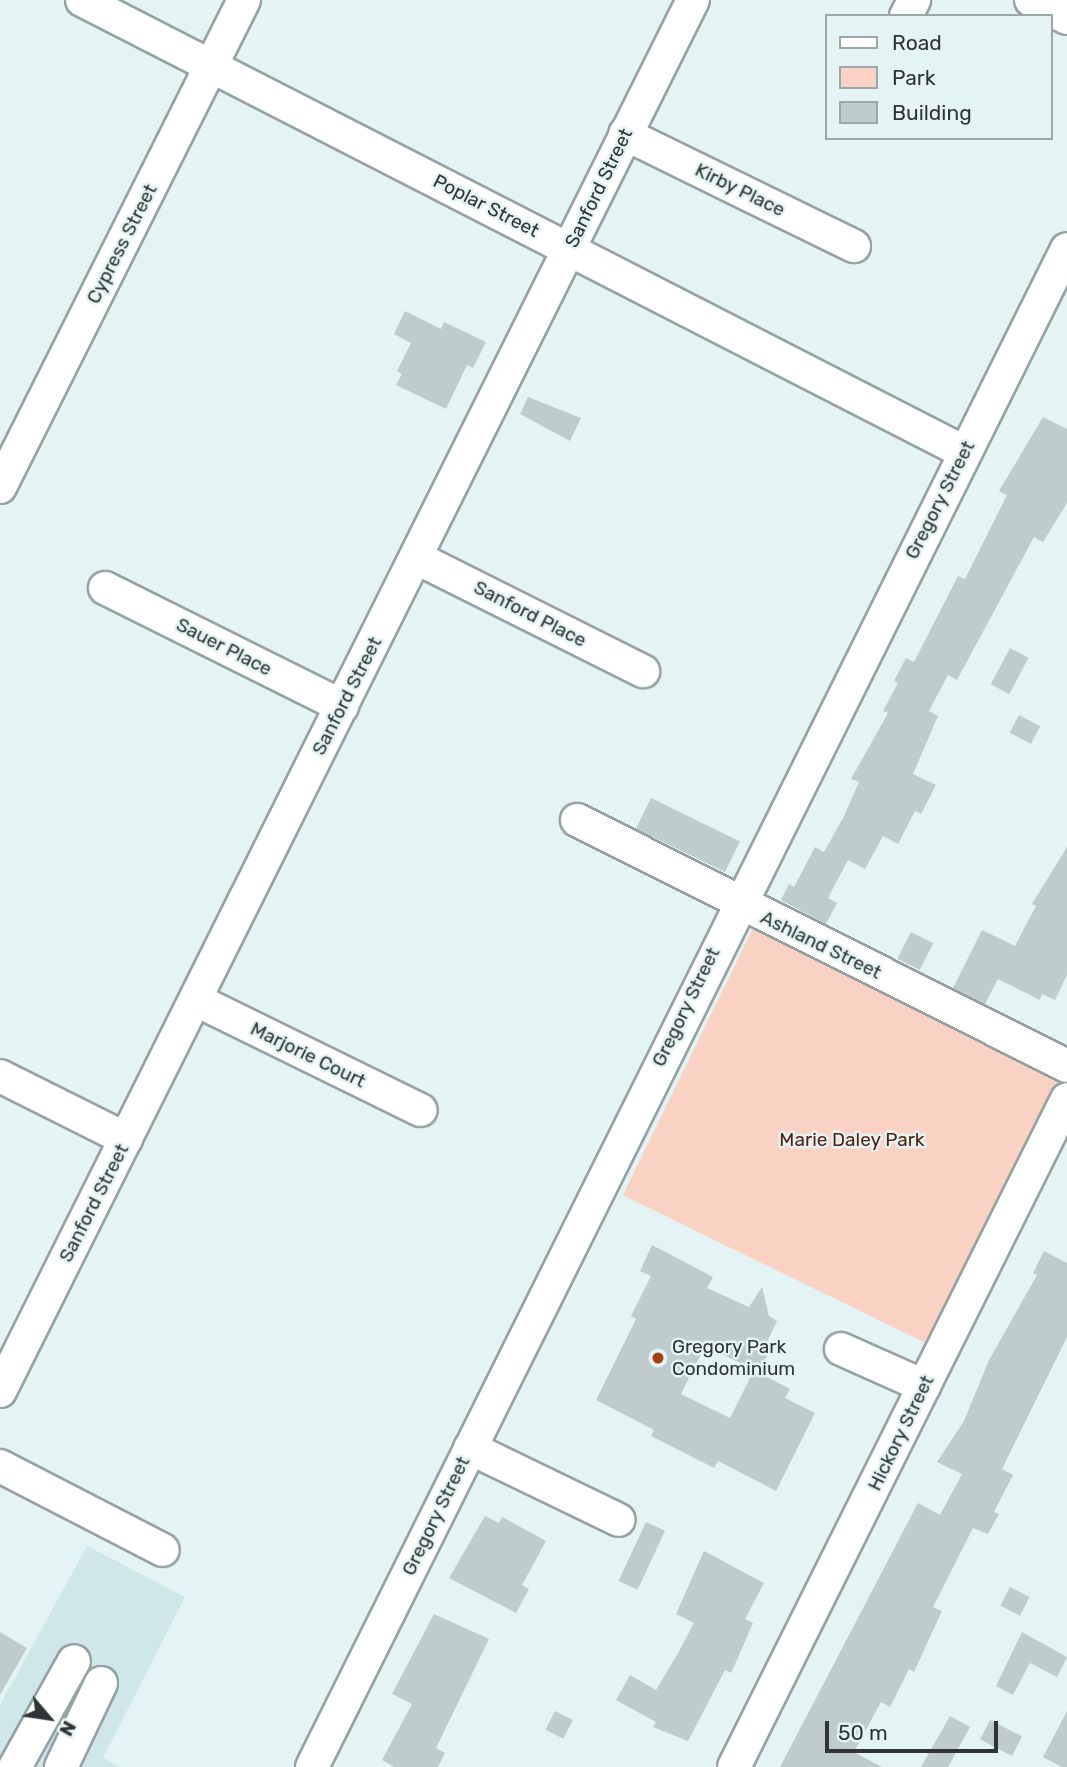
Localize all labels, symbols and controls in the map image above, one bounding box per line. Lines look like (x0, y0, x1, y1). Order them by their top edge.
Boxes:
legend (825, 14, 1053, 140)
text: Road (892, 30, 942, 55)
text: Park (892, 65, 936, 90)
text: Building (892, 100, 972, 125)
street label: Sanford Street (560, 125, 638, 251)
street label: Kirby Place (691, 158, 789, 222)
street label: Poplar Street (429, 169, 543, 243)
street label: Cypress Street (82, 180, 162, 308)
street label: Gregory Street (900, 437, 980, 563)
street label: Sanford Place (470, 576, 590, 652)
street label: Sauer Place (172, 613, 276, 681)
street label: Sanford Street (307, 633, 387, 759)
street label: Ashland Street (757, 906, 885, 984)
street label: Gregory Street (647, 944, 725, 1070)
street label: Marjorie Court (247, 1017, 369, 1093)
park label: Marie Daley Park (779, 1129, 925, 1151)
street label: Sanford Street (54, 1140, 134, 1266)
place label: Gregory Park Condominium (672, 1336, 795, 1380)
marker: Gregory Park Condominium (650, 1350, 666, 1366)
street label: Hickory Street (863, 1371, 939, 1495)
street label: Gregory Street (397, 1453, 475, 1579)
north arrow (14, 1683, 84, 1753)
scale bar (829, 1708, 1002, 1752)
text: N (54, 1717, 81, 1740)
text: 50 m (838, 1720, 888, 1745)

